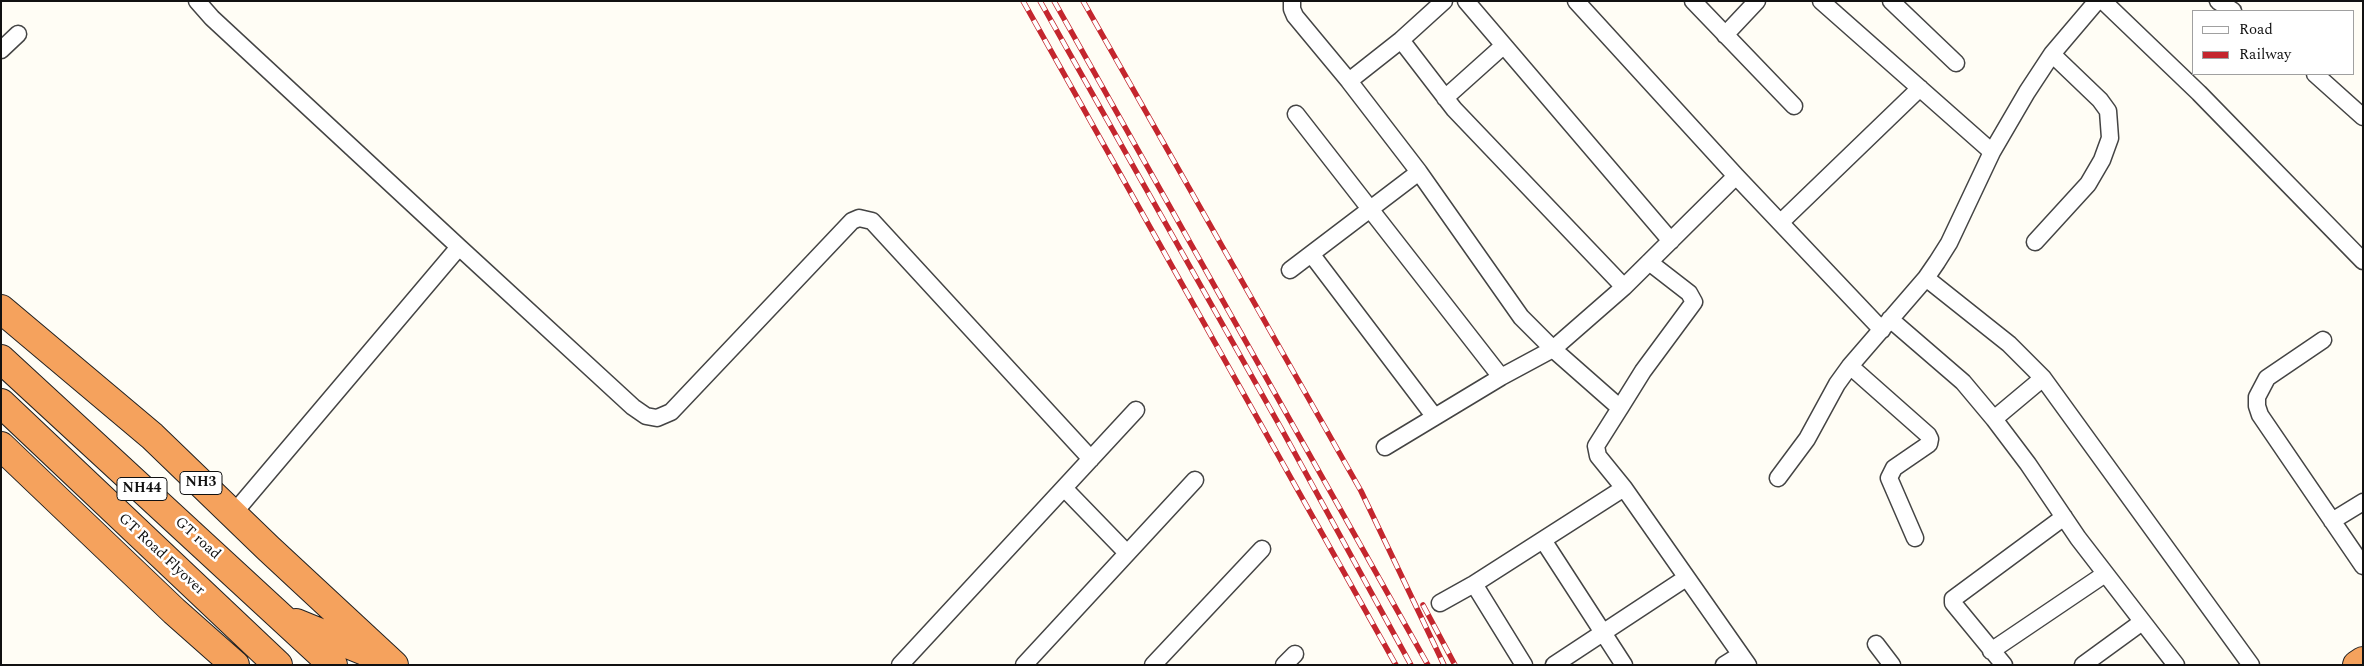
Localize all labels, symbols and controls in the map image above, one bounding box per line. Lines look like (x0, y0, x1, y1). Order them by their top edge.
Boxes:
legend (2192, 10, 2354, 75)
text: Road (2239, 18, 2273, 41)
text: Railway (2239, 43, 2291, 66)
road number: NH3 (180, 472, 222, 494)
road number: NH44 (117, 478, 167, 500)
street label: GT Road Flyover (114, 510, 208, 600)
street label: GT road (170, 514, 224, 564)

